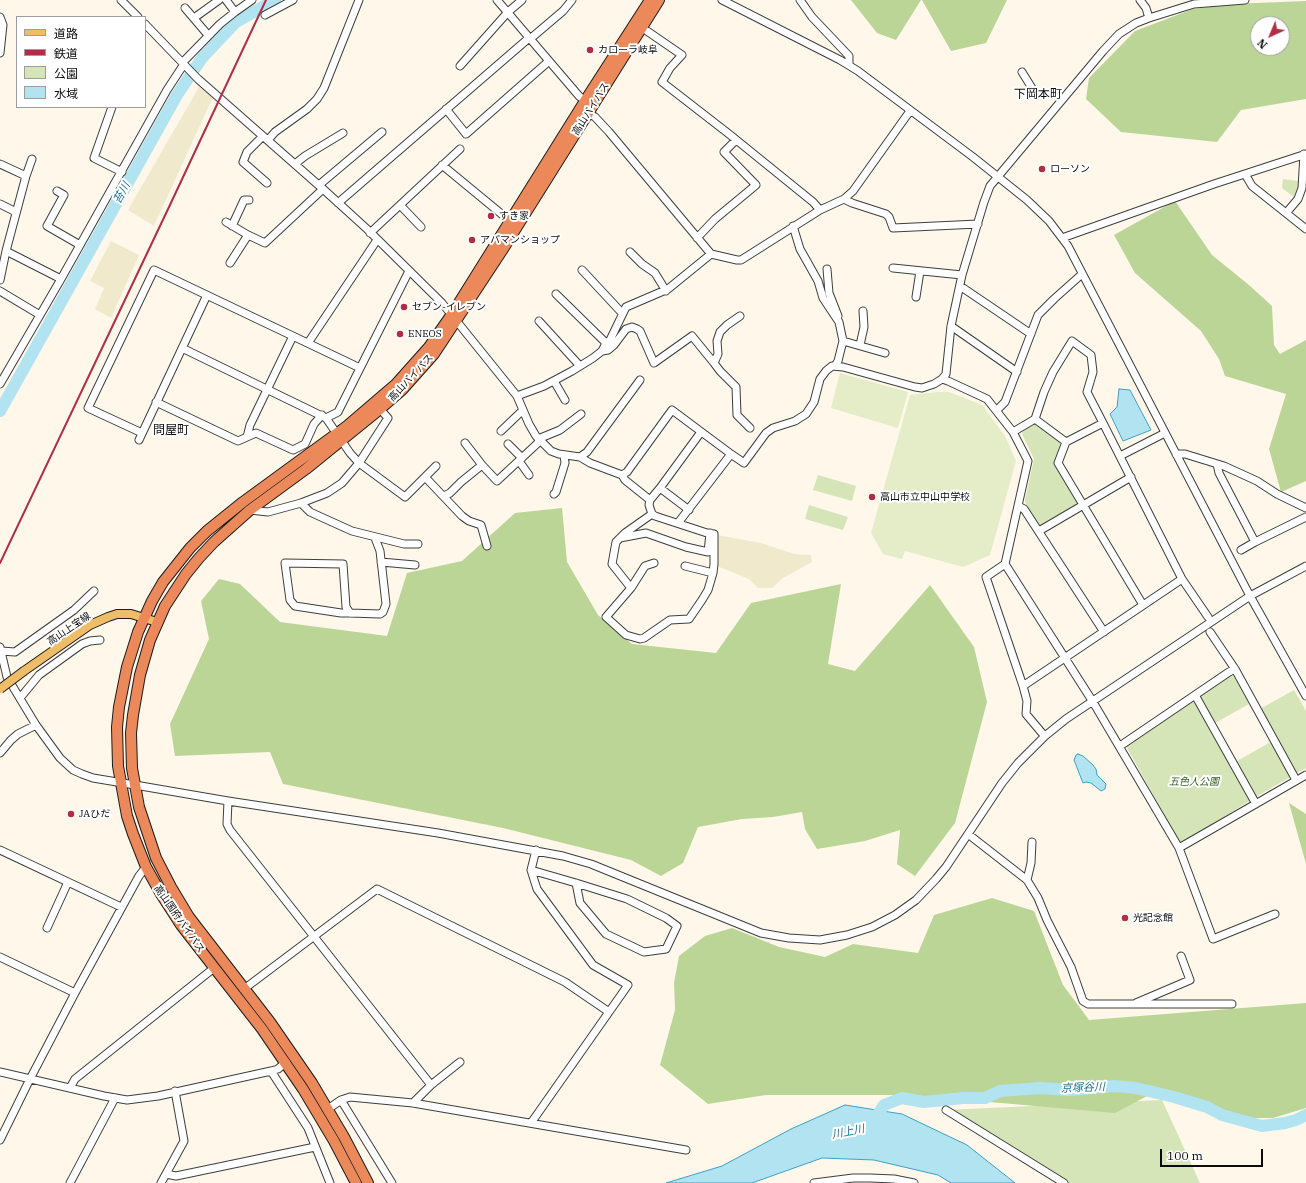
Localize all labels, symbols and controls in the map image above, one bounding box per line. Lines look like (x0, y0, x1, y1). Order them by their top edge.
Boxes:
legend (16, 16, 146, 108)
north arrow (1250, 16, 1290, 56)
text: 道路 (54, 26, 78, 41)
text: N (1254, 36, 1270, 52)
place label: カローラ岐阜 (598, 44, 658, 56)
marker: カローラ岐阜 (585, 45, 595, 55)
text: 鉄道 (54, 46, 78, 61)
text: 公園 (54, 66, 78, 81)
street label: 高山バイパス (570, 80, 612, 138)
text: 水域 (54, 86, 78, 101)
district label: 下岡本町 (1014, 88, 1062, 102)
place label: ローソン (1050, 163, 1090, 175)
marker: ローソン (1037, 164, 1047, 174)
water label: 苔川 (111, 180, 133, 206)
place label: すき家 (499, 210, 529, 222)
marker: すき家 (486, 211, 496, 221)
place label: アパマンショップ (480, 234, 560, 246)
marker: アパマンショップ (467, 235, 477, 245)
place label: セブン-イレブン (412, 301, 486, 313)
marker: セブン-イレブン (399, 302, 409, 312)
place label: ENEOS (408, 328, 442, 340)
marker: ENEOS (395, 329, 405, 339)
street label: 高山バイパス (386, 352, 436, 404)
district label: 問屋町 (153, 424, 189, 438)
place label: 高山市立中山中学校 (880, 491, 970, 503)
marker: 高山市立中山中学校 (867, 492, 877, 502)
street label: 高山上宝線 (45, 610, 93, 648)
park label: 五色人公園 (1169, 776, 1219, 788)
place label: JAひだ (79, 808, 110, 820)
marker: JAひだ (66, 809, 76, 819)
street label: 高山国府バイパス (151, 883, 207, 955)
place label: 光記念館 (1133, 912, 1173, 924)
marker: 光記念館 (1120, 913, 1130, 923)
water label: 京塚谷川 (1061, 1081, 1105, 1095)
water label: 川上川 (831, 1122, 865, 1142)
scale bar (1162, 1141, 1265, 1167)
text: 100 m (1167, 1148, 1203, 1163)

